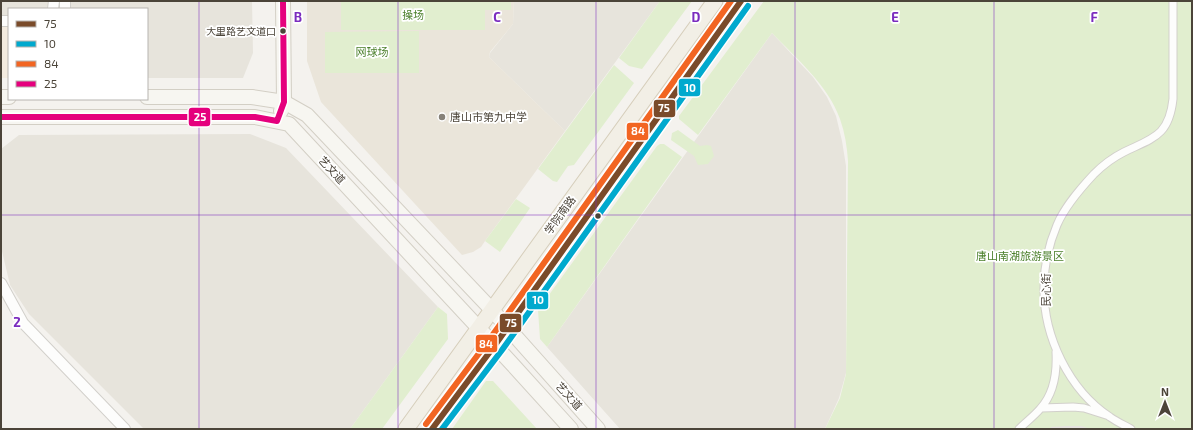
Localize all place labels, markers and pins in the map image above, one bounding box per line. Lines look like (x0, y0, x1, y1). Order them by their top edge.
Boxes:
place label: 大里路艺文道口 (206, 25, 276, 37)
marker: 大里路艺文道口 (278, 26, 288, 36)
place label: 唐山市第九中学 (450, 110, 527, 123)
marker: 唐山市第九中学 (437, 112, 447, 122)
unlabelled marker (593, 211, 603, 221)

